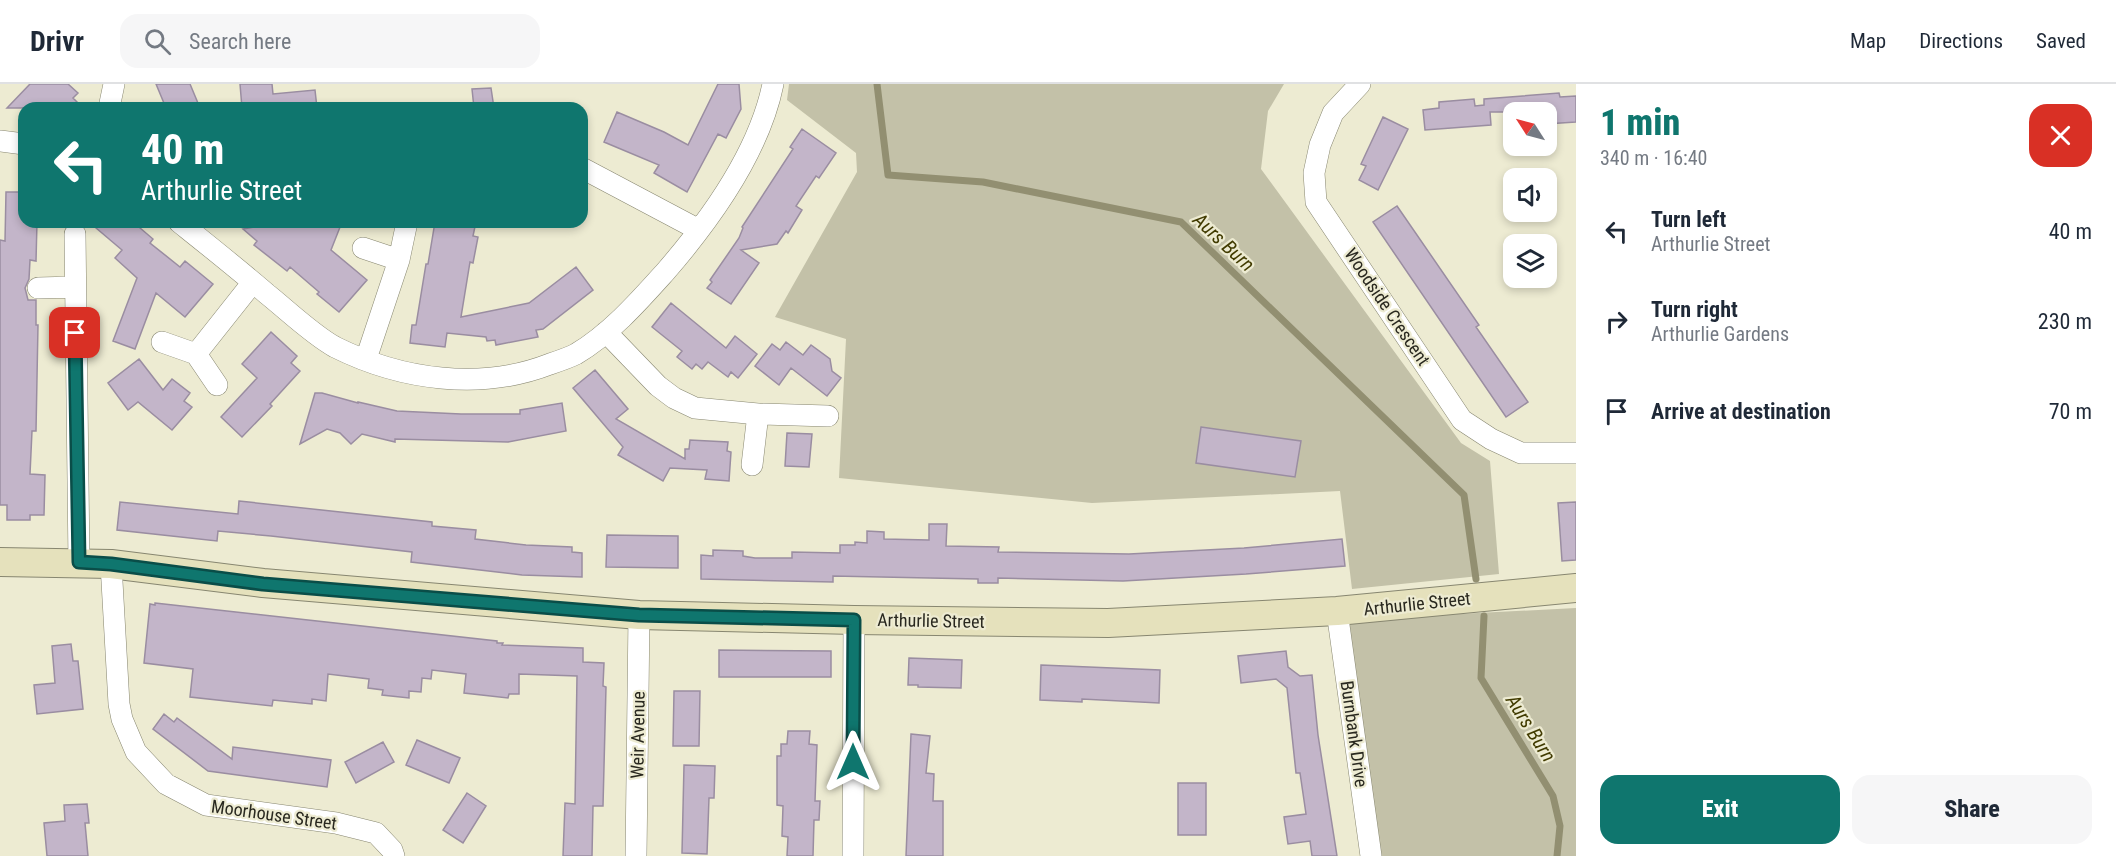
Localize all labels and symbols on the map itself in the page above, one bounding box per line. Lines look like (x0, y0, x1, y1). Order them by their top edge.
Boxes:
north arrow (1503, 102, 1557, 156)
water label: Aurs Burn (1188, 207, 1260, 276)
street label: Woodside Crescent (1340, 244, 1434, 369)
pin (49, 307, 100, 358)
street label: Arthurlie Street (1362, 587, 1472, 620)
street label: Arthurlie Street (877, 609, 985, 632)
street label: Burnbank Drive (1337, 679, 1372, 788)
water label: Aurs Burn (1500, 689, 1561, 766)
street label: Weir Avenue (626, 691, 649, 779)
position arrow (821, 730, 885, 794)
street label: Moorhouse Street (210, 795, 338, 834)

